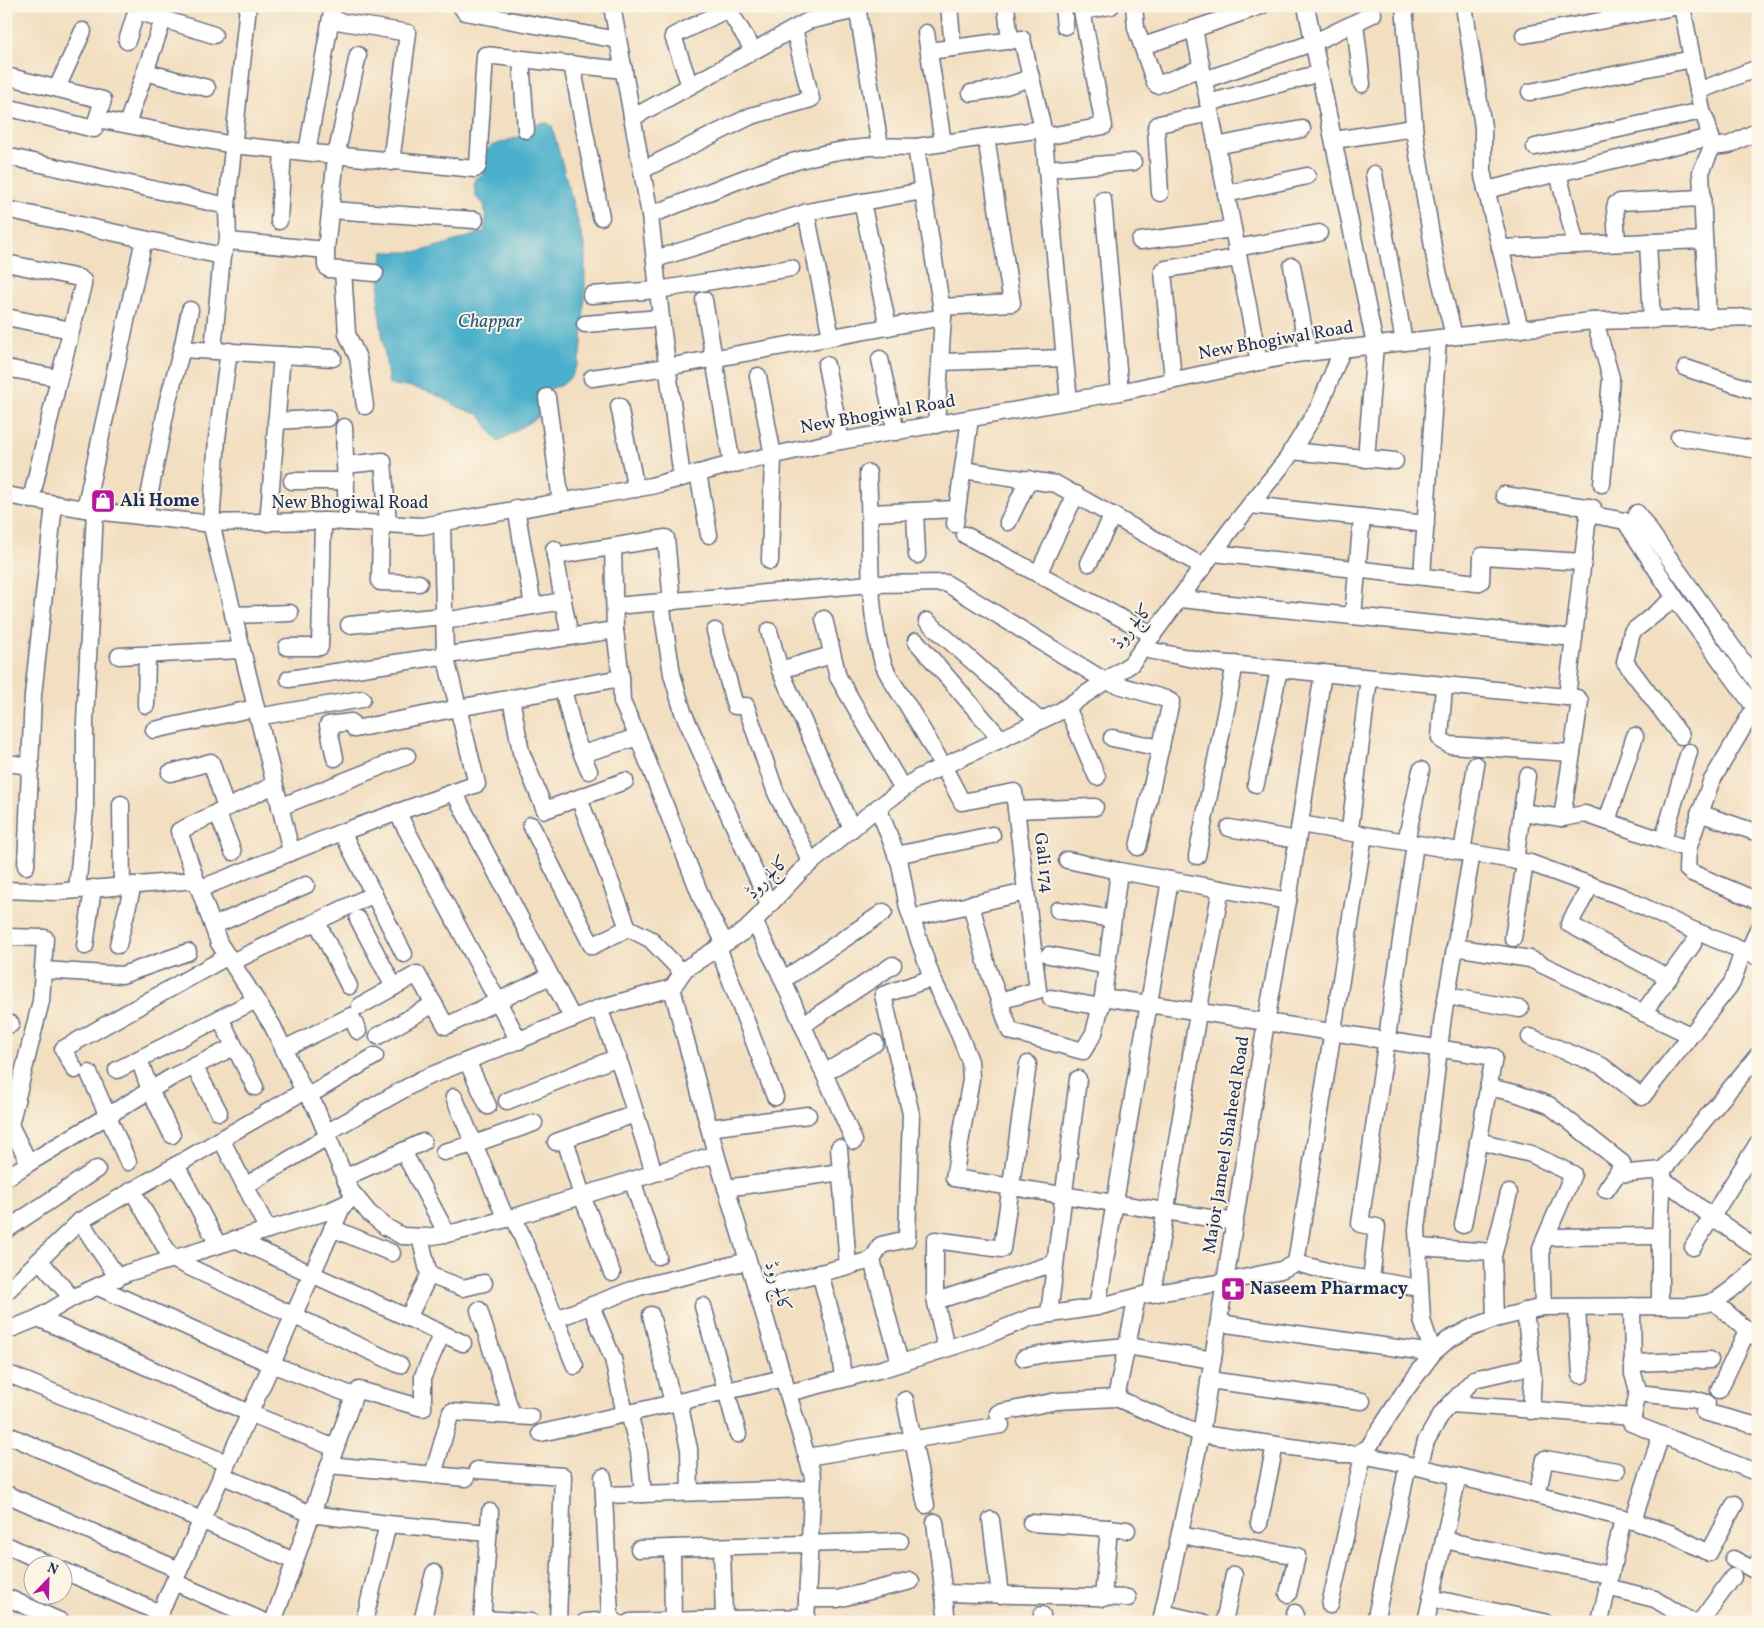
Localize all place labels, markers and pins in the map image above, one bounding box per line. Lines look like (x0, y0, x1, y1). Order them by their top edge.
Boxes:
shop icon: Ali Home (90, 488, 116, 514)
place label: Ali Home (120, 489, 199, 514)
pharmacy icon: Naseem Pharmacy (1220, 1276, 1246, 1302)
place label: Naseem Pharmacy (1250, 1277, 1408, 1302)

